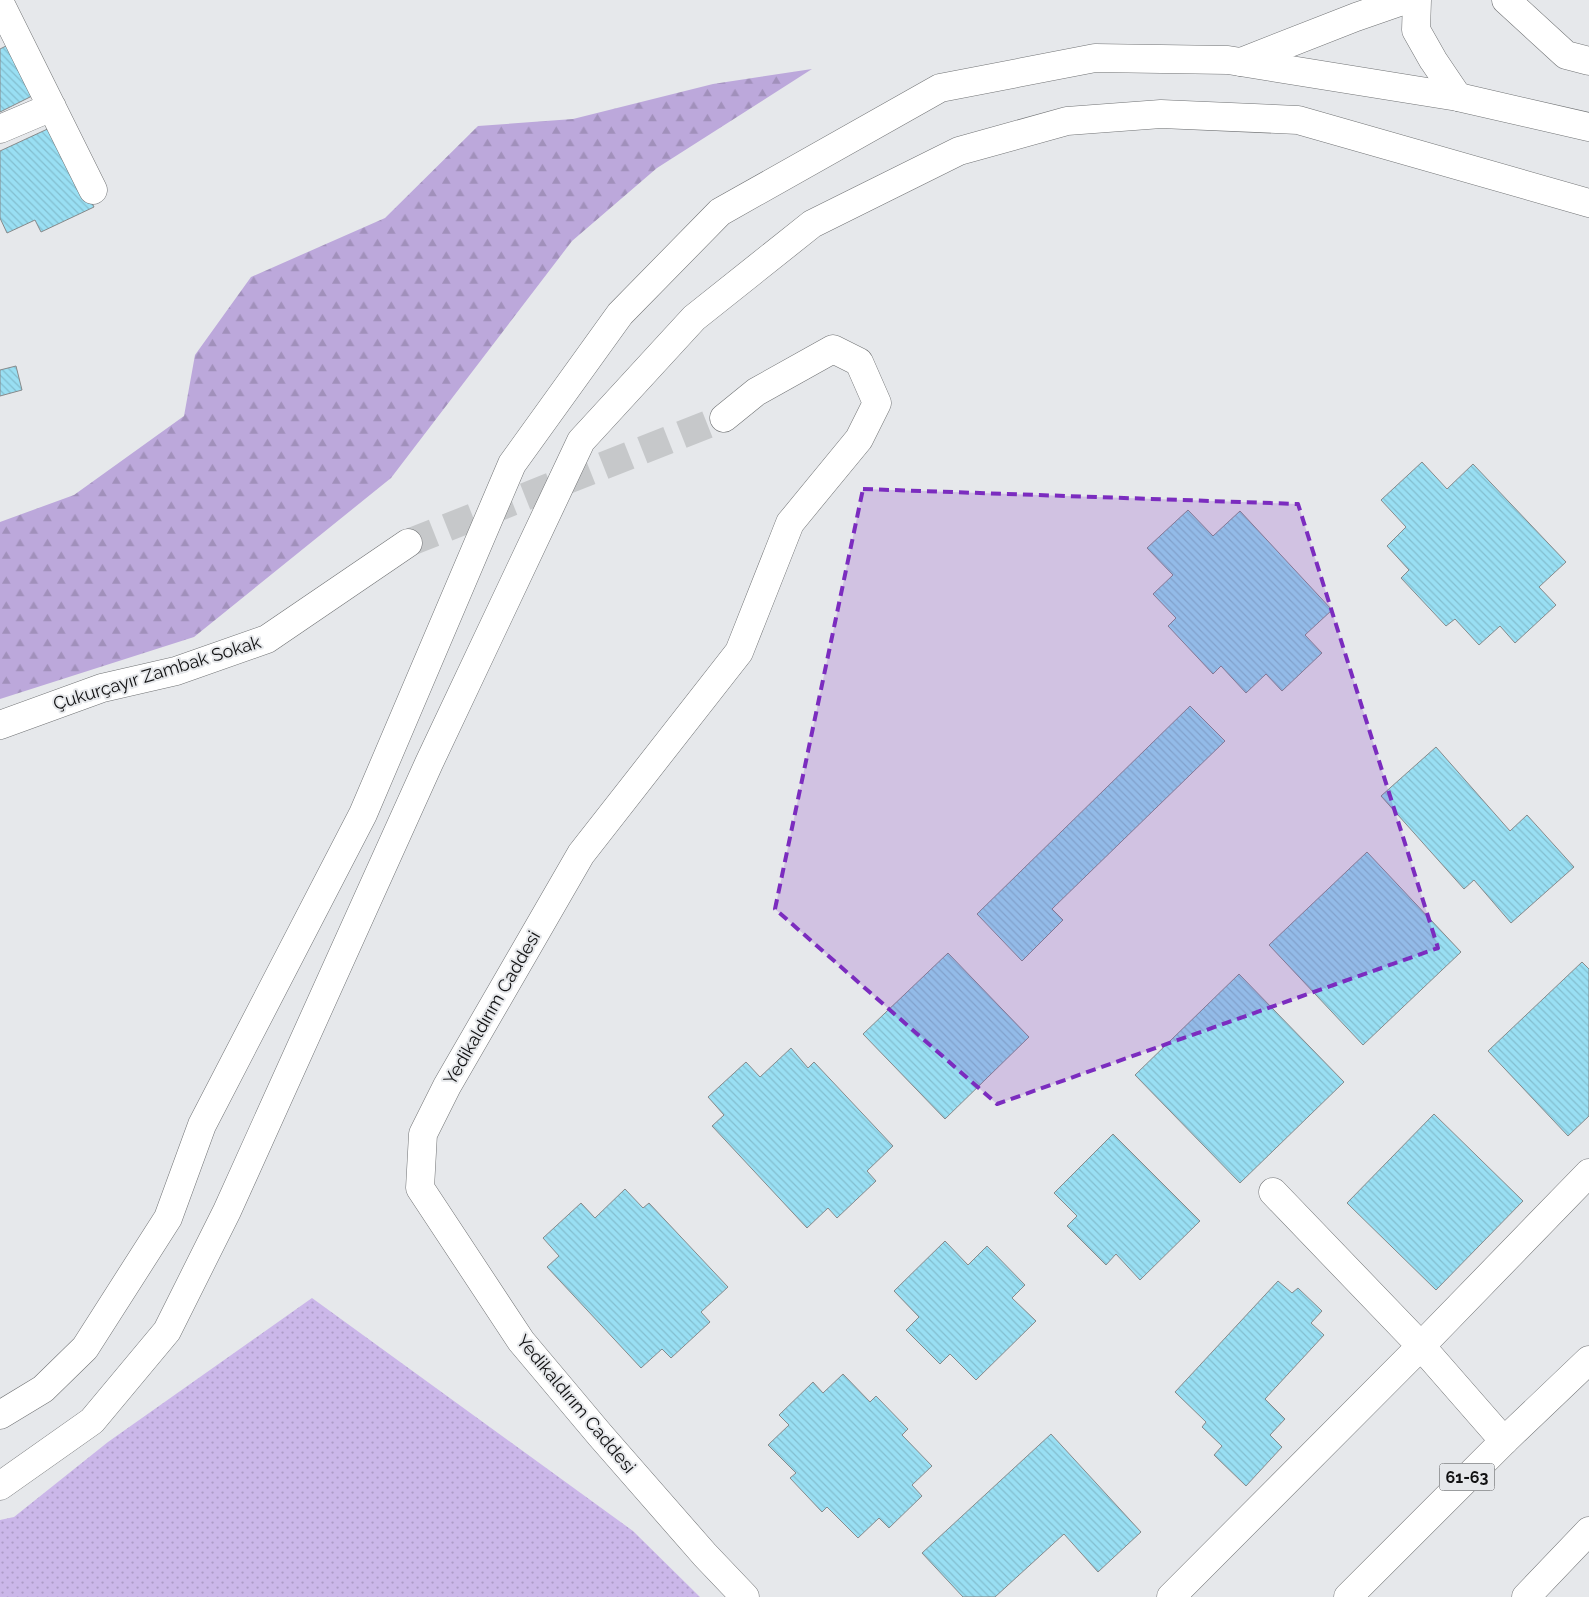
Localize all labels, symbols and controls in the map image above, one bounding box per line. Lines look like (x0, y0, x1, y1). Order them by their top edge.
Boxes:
street label: Çukurçayır Zambak Sokak (50, 631, 264, 714)
street label: Yedikaldırım Caddesi (439, 927, 544, 1088)
street label: Yedikaldırım Caddesi (512, 1330, 640, 1477)
road number: 61-63 (1440, 1464, 1494, 1490)

